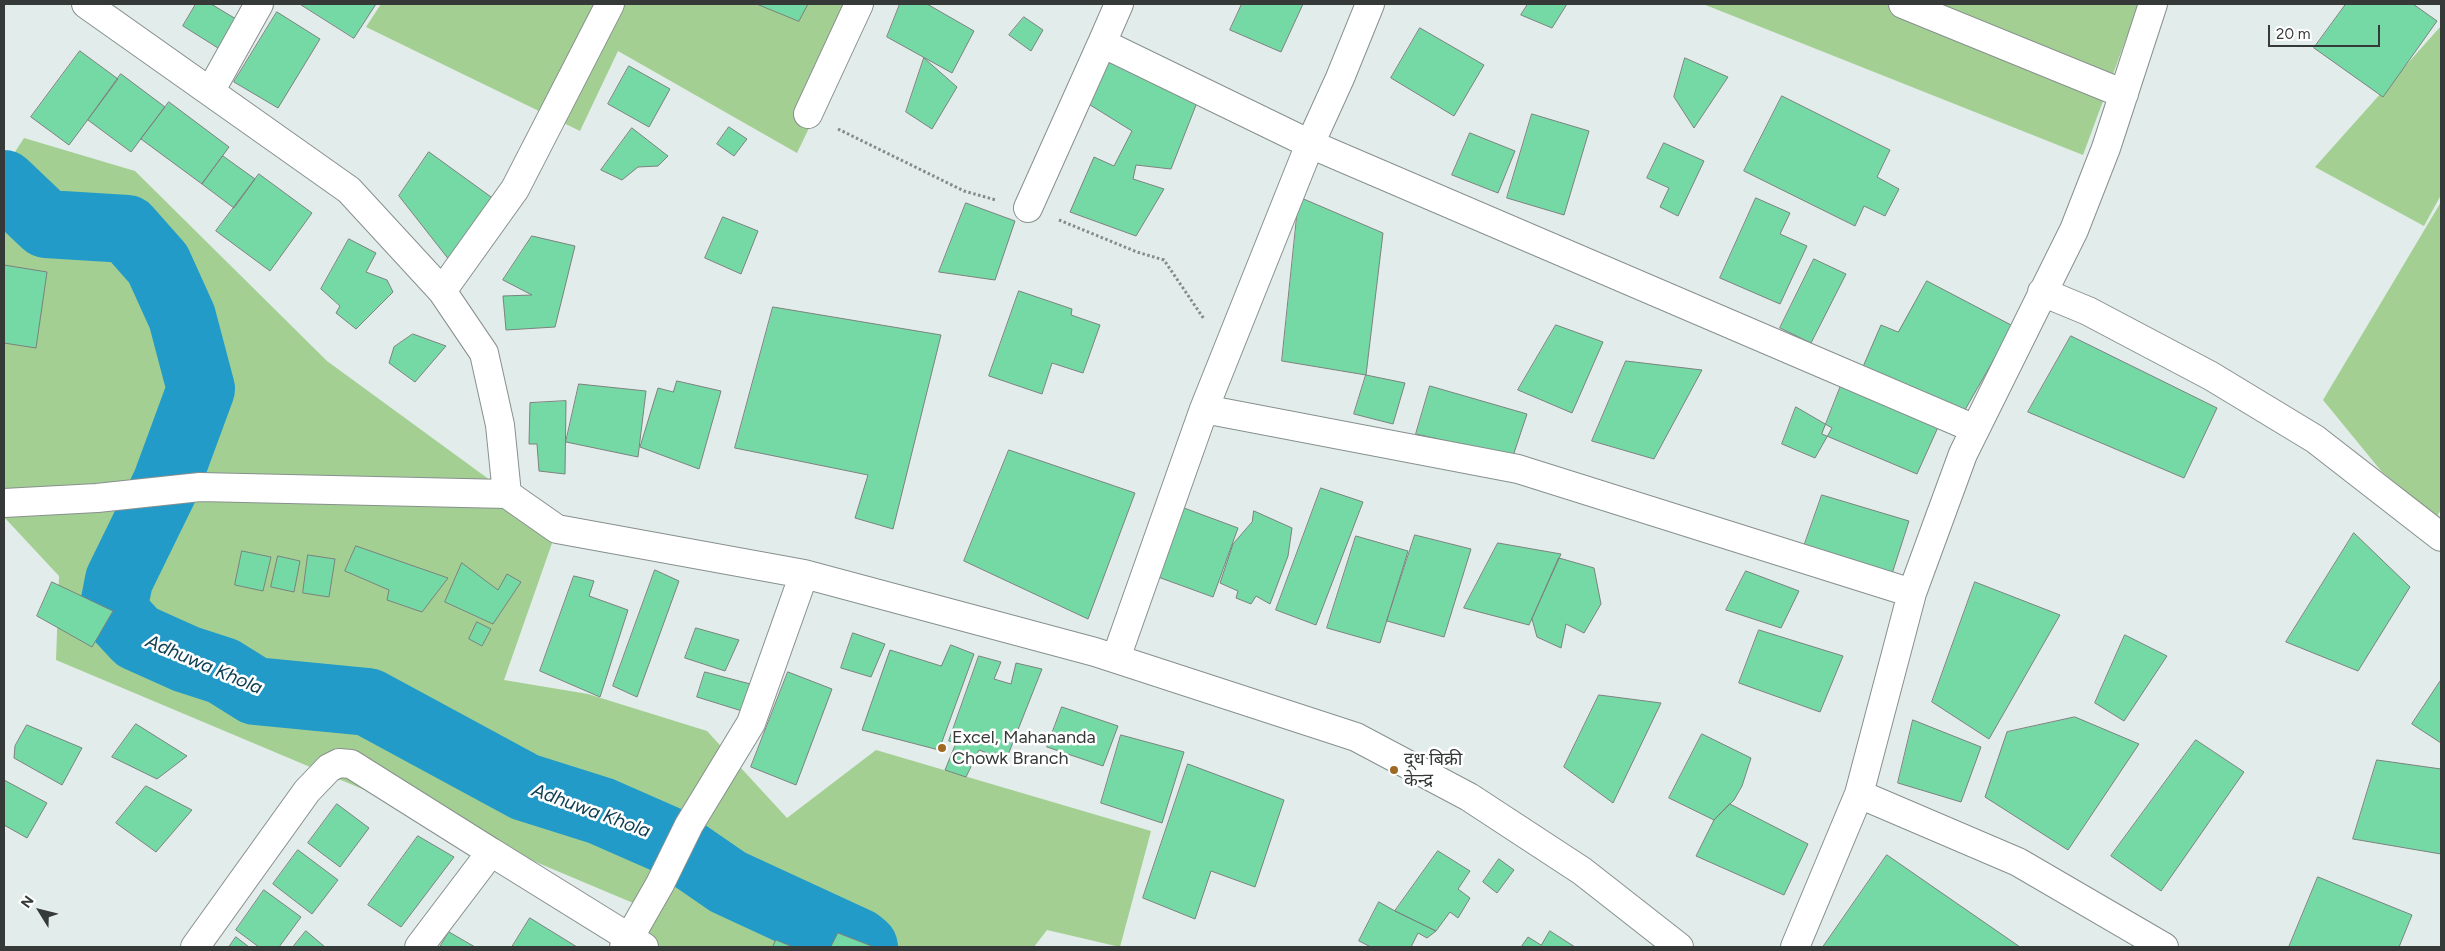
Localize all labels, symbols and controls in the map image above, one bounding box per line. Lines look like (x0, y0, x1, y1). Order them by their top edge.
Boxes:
scale bar (2270, 15, 2382, 47)
text: 20 m (2276, 25, 2310, 43)
water label: Adhuwa Khola (142, 630, 266, 700)
place label: Excel, Mahananda Chowk Branch (952, 727, 1096, 770)
marker: Excel, Mahananda Chowk Branch (936, 742, 948, 754)
place label: दूध बिक्री केन्द्र (1404, 749, 1462, 792)
marker: दूध बिक्री केन्द्र (1388, 764, 1400, 776)
water label: Adhuwa Khola (529, 779, 653, 843)
north arrow (15, 886, 65, 936)
text: N (17, 893, 38, 911)

